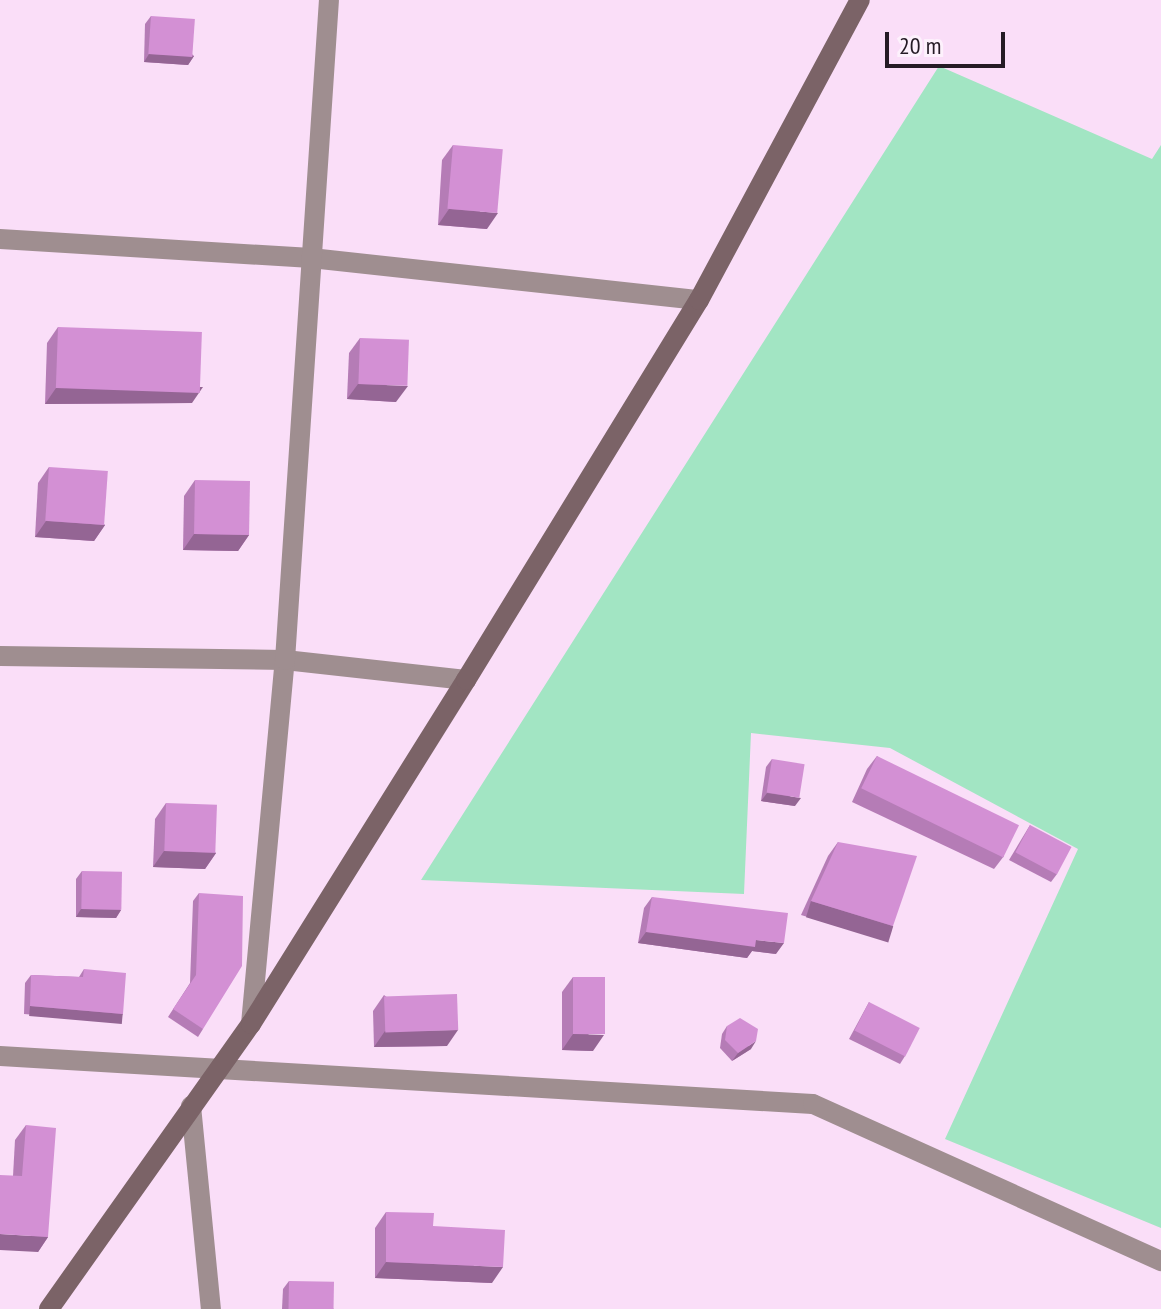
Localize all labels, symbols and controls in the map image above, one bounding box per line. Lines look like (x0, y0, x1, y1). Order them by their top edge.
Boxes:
scale bar (889, 16, 1009, 66)
text: 20 m (899, 30, 941, 61)

